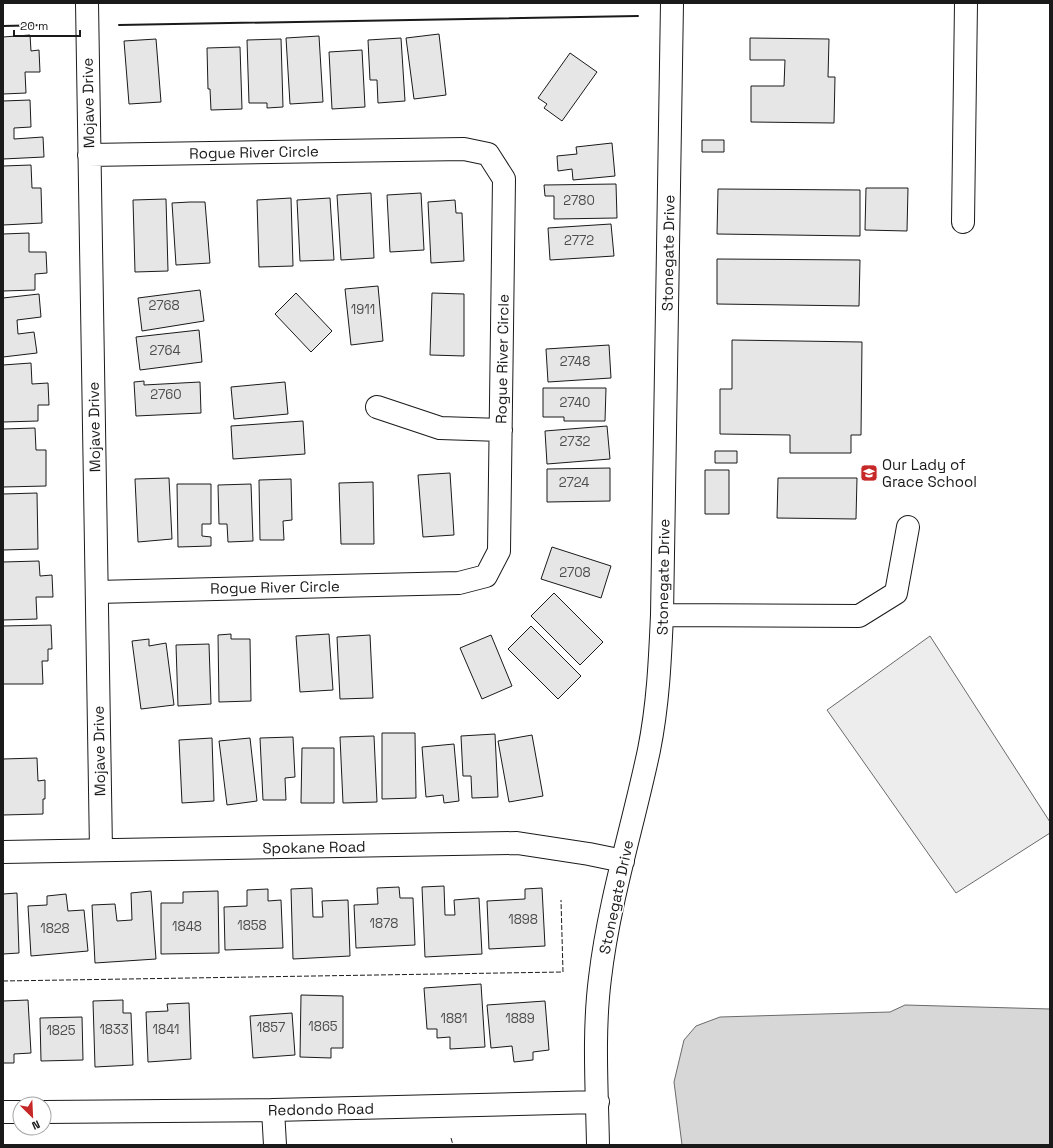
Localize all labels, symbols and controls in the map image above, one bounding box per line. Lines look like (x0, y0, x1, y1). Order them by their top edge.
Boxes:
scale bar (14, 12, 80, 38)
text: 20 m (20, 18, 48, 34)
street label: Mojave Drive (78, 57, 98, 148)
street label: Rogue River Circle (189, 141, 319, 163)
house number: 2780 (563, 192, 595, 209)
street label: Stonegate Drive (657, 195, 679, 311)
house number: 2772 (564, 232, 594, 249)
street label: Rogue River Circle (491, 294, 513, 424)
house number: 2768 (148, 297, 180, 314)
house number: 1911 (351, 301, 375, 318)
house number: 2764 (149, 342, 181, 359)
house number: 2748 (560, 353, 590, 370)
street label: Mojave Drive (84, 381, 104, 472)
house number: 2760 (150, 386, 182, 403)
house number: 2740 (560, 394, 590, 411)
house number: 2732 (560, 433, 591, 450)
place label: Our Lady of Grace School (882, 455, 977, 491)
school or university icon: Our Lady of Grace School (859, 463, 879, 483)
house number: 2724 (559, 474, 589, 491)
street label: Stonegate Drive (652, 519, 674, 635)
house number: 2708 (559, 564, 591, 581)
street label: Rogue River Circle (210, 576, 340, 598)
street label: Mojave Drive (89, 705, 109, 796)
street label: Spokane Road (262, 837, 366, 857)
street label: Stonegate Drive (595, 838, 637, 956)
house number: 1898 (508, 911, 538, 928)
house number: 1878 (370, 915, 398, 932)
house number: 1858 (237, 917, 267, 934)
house number: 1848 (172, 918, 202, 935)
house number: 1828 (40, 920, 70, 937)
house number: 1881 (440, 1010, 468, 1027)
house number: 1889 (505, 1010, 535, 1027)
house number: 1865 (308, 1018, 338, 1035)
house number: 1857 (257, 1019, 285, 1036)
house number: 1833 (99, 1021, 129, 1038)
house number: 1841 (153, 1021, 179, 1038)
house number: 1825 (46, 1022, 76, 1039)
north arrow (12, 1096, 52, 1136)
street label: Redondo Road (268, 1099, 374, 1119)
text: N (30, 1117, 42, 1133)

